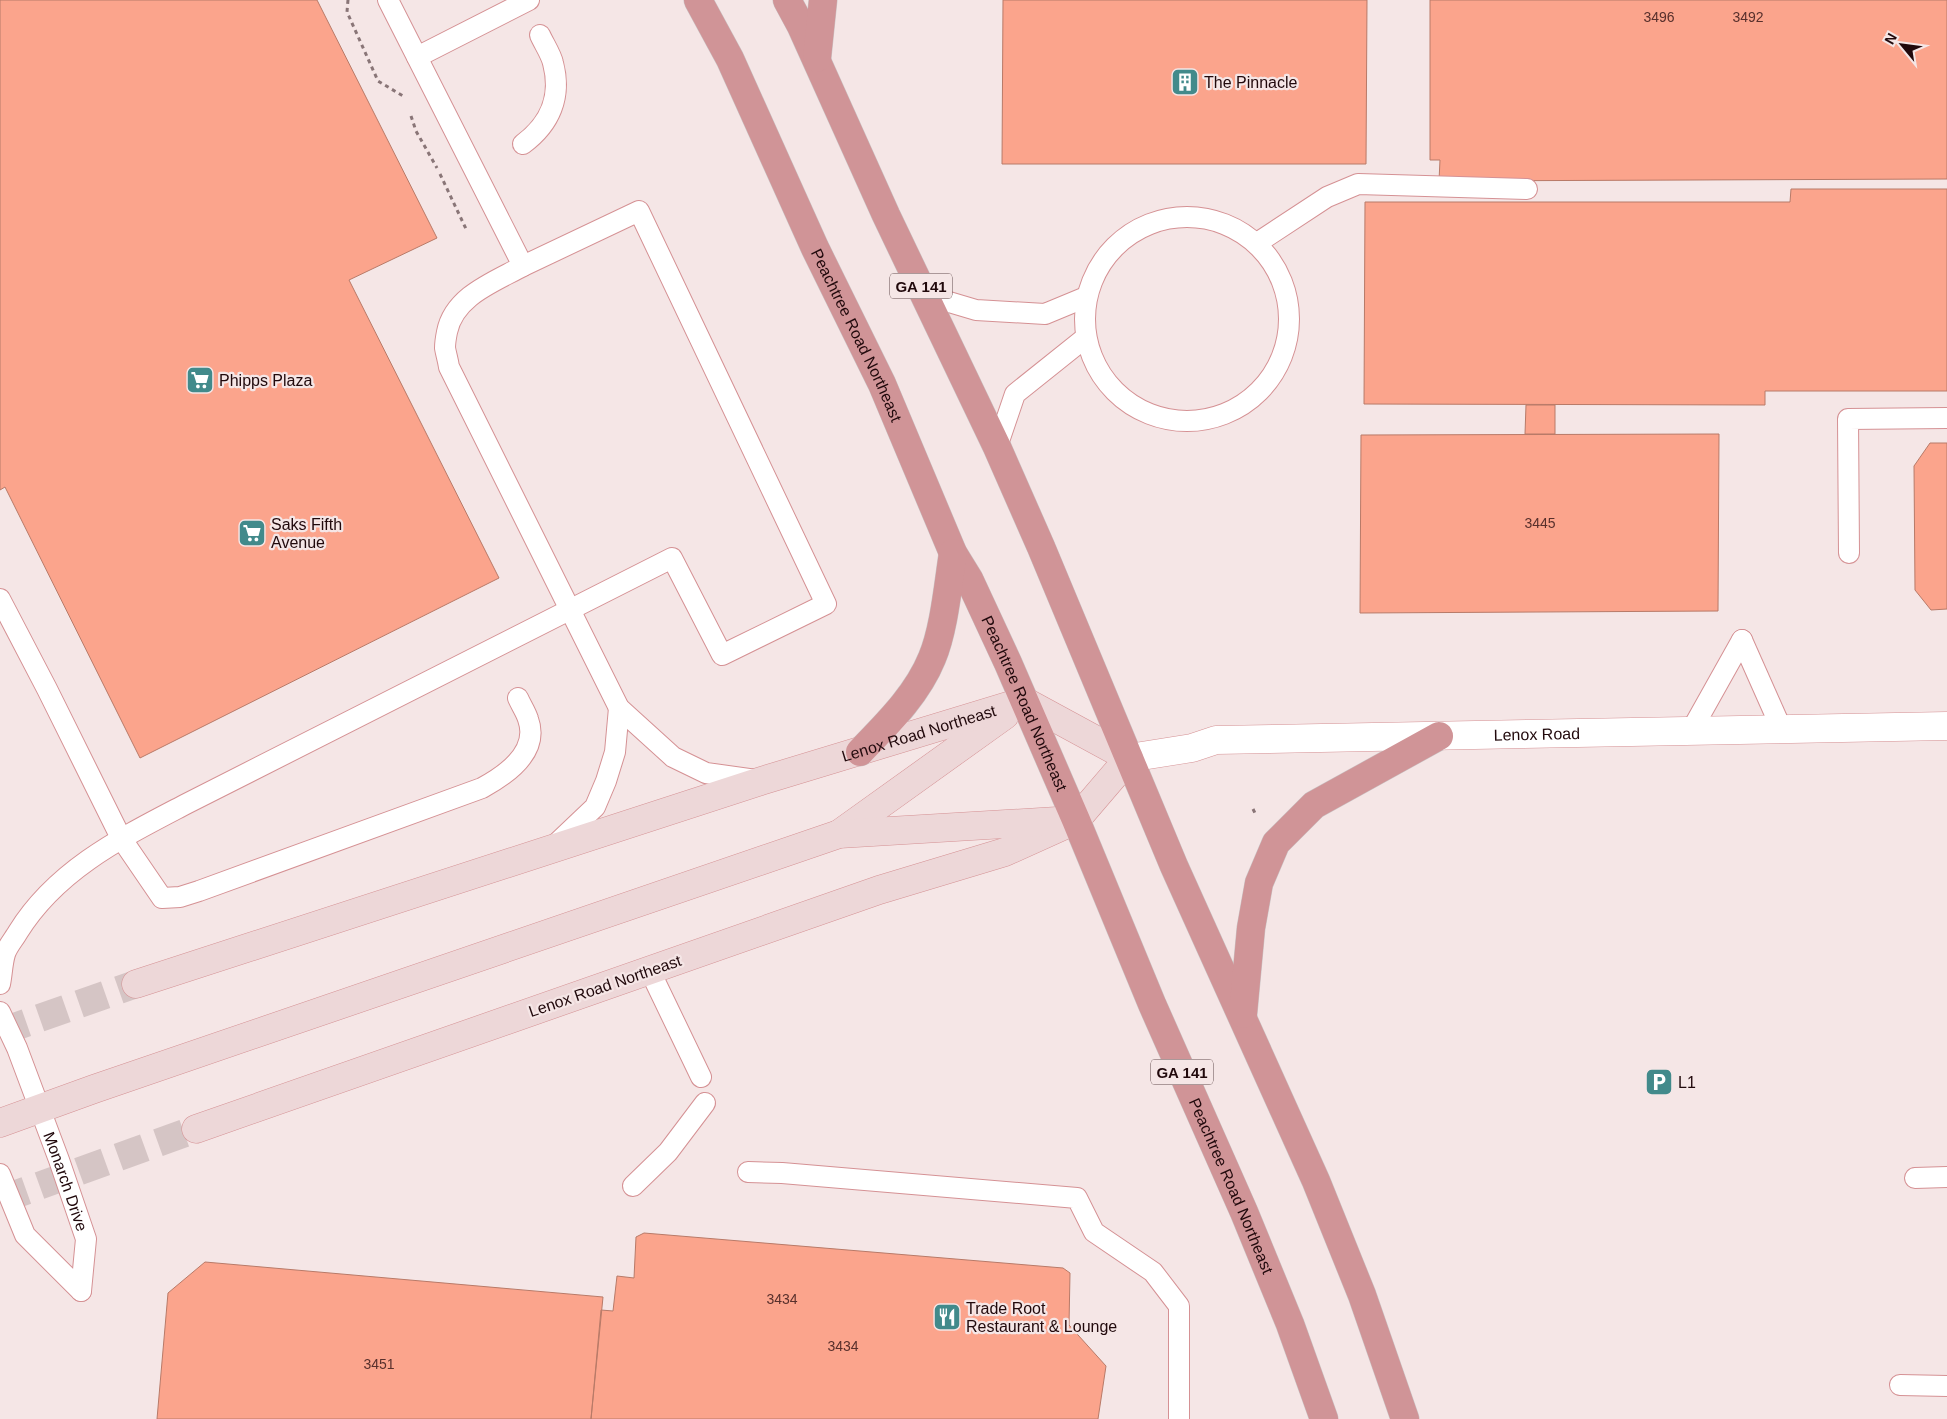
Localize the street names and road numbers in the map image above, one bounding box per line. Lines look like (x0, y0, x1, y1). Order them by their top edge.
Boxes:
street label: Peachtree Road Northeast (808, 246, 905, 425)
road number: GA 141 (890, 274, 952, 298)
street label: Peachtree Road Northeast (979, 613, 1071, 794)
street label: Lenox Road Northeast (840, 701, 998, 764)
street label: Lenox Road (1494, 725, 1580, 743)
street label: Lenox Road Northeast (527, 952, 684, 1020)
road number: GA 141 (1151, 1060, 1213, 1084)
street label: Peachtree Road Northeast (1186, 1095, 1277, 1277)
street label: Monarch Drive (41, 1129, 91, 1233)

